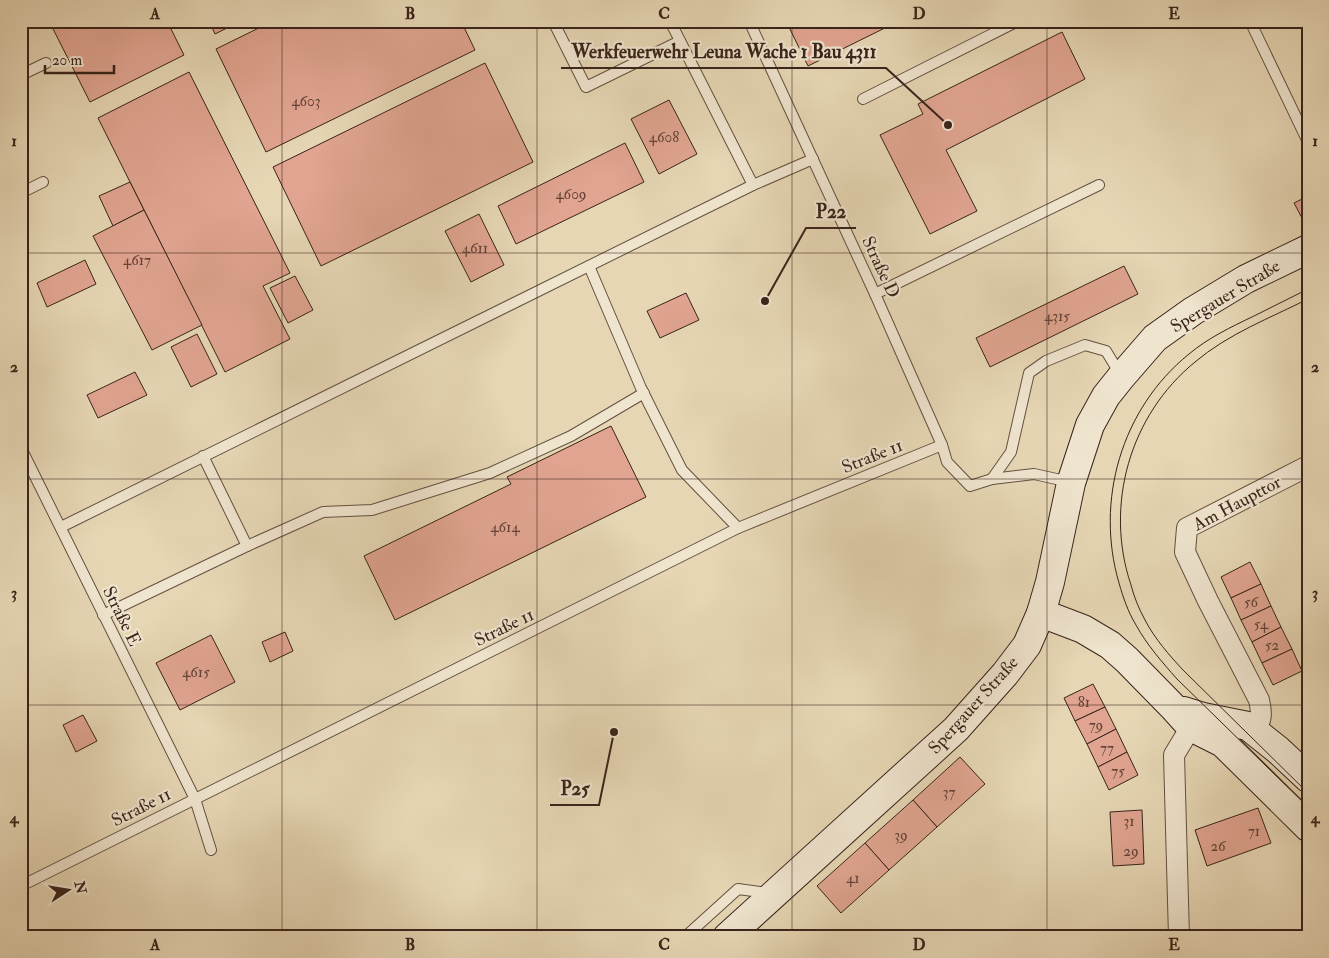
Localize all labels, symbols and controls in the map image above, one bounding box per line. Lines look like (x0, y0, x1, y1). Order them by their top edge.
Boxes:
text: A (149, 4, 161, 24)
text: B (405, 4, 415, 24)
text: C (658, 4, 670, 24)
text: D (912, 4, 926, 24)
text: E (1168, 4, 1180, 24)
callout: Werkfeuerwehr Leuna Wache 1 Bau 4311 (561, 34, 886, 68)
text: Werkfeuerwehr Leuna Wache 1 Bau 4311 (570, 40, 877, 64)
scale bar (45, 42, 114, 74)
text: 20 m (52, 51, 82, 70)
house number: 4603 (291, 92, 321, 111)
house number: 4608 (649, 128, 679, 147)
text: 1 (11, 131, 17, 151)
text: 1 (1312, 131, 1318, 151)
house number: 4609 (555, 185, 587, 204)
callout: P22 (806, 194, 856, 228)
text: P22 (816, 200, 847, 224)
street label: Straße D (856, 233, 905, 302)
house number: 4611 (462, 239, 488, 258)
house number: 4617 (123, 251, 151, 270)
street label: Spergauer Straße (1166, 254, 1285, 338)
house number: 4315 (1044, 307, 1070, 326)
text: 2 (10, 357, 18, 377)
text: 2 (1311, 357, 1319, 377)
street label: Straße 11 (838, 434, 906, 479)
street label: Am Haupttor (1188, 470, 1286, 537)
house number: 4614 (490, 518, 520, 537)
street label: Straße E (97, 582, 146, 650)
text: 3 (11, 583, 17, 603)
text: 3 (1312, 583, 1318, 603)
house number: 56 (1244, 593, 1259, 612)
street label: Straße 11 (470, 603, 538, 652)
house number: 54 (1254, 615, 1269, 634)
house number: 52 (1265, 636, 1279, 655)
street label: Spergauer Straße (923, 651, 1024, 759)
house number: 4615 (182, 663, 210, 682)
house number: 81 (1078, 693, 1090, 712)
house number: 79 (1089, 716, 1103, 735)
house number: 77 (1100, 739, 1114, 758)
house number: 75 (1111, 762, 1125, 781)
callout: P25 (550, 771, 599, 805)
text: P25 (560, 777, 590, 801)
street label: Straße 11 (108, 783, 175, 832)
house number: 37 (943, 783, 955, 802)
text: 4 (9, 808, 20, 828)
text: 4 (1310, 808, 1321, 828)
house number: 31 (1123, 812, 1135, 831)
house number: 71 (1248, 822, 1260, 841)
house number: 39 (894, 826, 908, 845)
house number: 26 (1210, 837, 1227, 856)
house number: 29 (1123, 842, 1139, 861)
north arrow (42, 866, 92, 916)
house number: 41 (846, 869, 860, 888)
text: N (70, 879, 90, 896)
text: A (149, 935, 161, 955)
text: B (405, 935, 415, 955)
text: C (658, 935, 670, 955)
text: D (912, 935, 926, 955)
text: E (1168, 935, 1180, 955)

